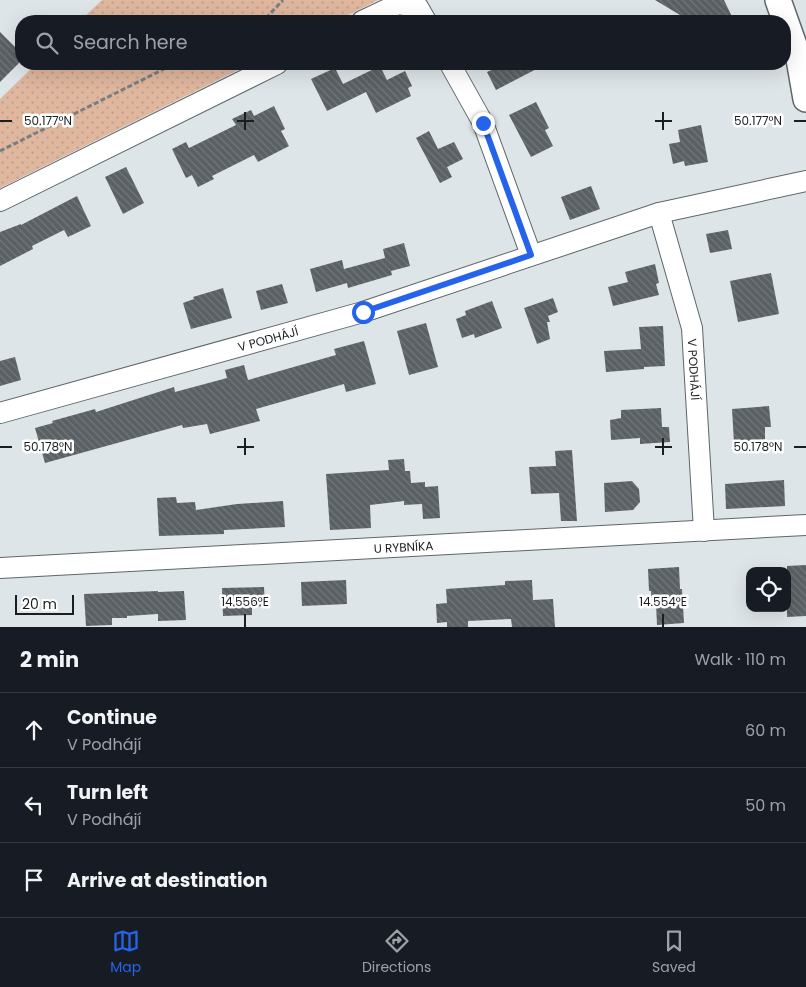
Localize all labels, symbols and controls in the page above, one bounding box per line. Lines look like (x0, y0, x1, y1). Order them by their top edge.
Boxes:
search box (15, 15, 791, 70)
icon: search (33, 29, 61, 57)
text: Search here (73, 29, 187, 56)
text: 50.177°N (24, 112, 72, 129)
route end (472, 112, 495, 135)
text: 50.177°N (734, 112, 782, 129)
route start (352, 301, 375, 324)
street label: V PODHÁJÍ (236, 322, 300, 355)
street label: V PODHÁJÍ (684, 338, 705, 401)
text: 50.178°N (24, 438, 72, 455)
text: 50.178°N (734, 438, 782, 455)
street label: U RYBNÍKA (373, 536, 434, 557)
map controls (746, 567, 791, 612)
button: locate (746, 567, 791, 612)
scale bar (15, 592, 74, 615)
text: 14.556°E (221, 593, 269, 610)
text: 14.554°E (639, 593, 687, 610)
text: 20 m (22, 594, 57, 614)
text: 2 min (20, 645, 79, 674)
text: Walk · 110 m (694, 648, 786, 671)
text: Continue (67, 704, 157, 731)
icon: ahead (20, 716, 48, 744)
text: 60 m (745, 719, 786, 742)
text: V Podhájí (67, 733, 141, 756)
text: Turn left (67, 779, 148, 806)
icon: left (20, 791, 48, 819)
text: 50 m (745, 794, 786, 817)
text: V Podhájí (67, 808, 141, 831)
icon: arrive (20, 866, 48, 894)
text: Arrive at destination (67, 867, 268, 894)
tab: Map (110, 927, 141, 978)
tab: Directions (362, 927, 431, 978)
tab: Saved (652, 927, 696, 978)

